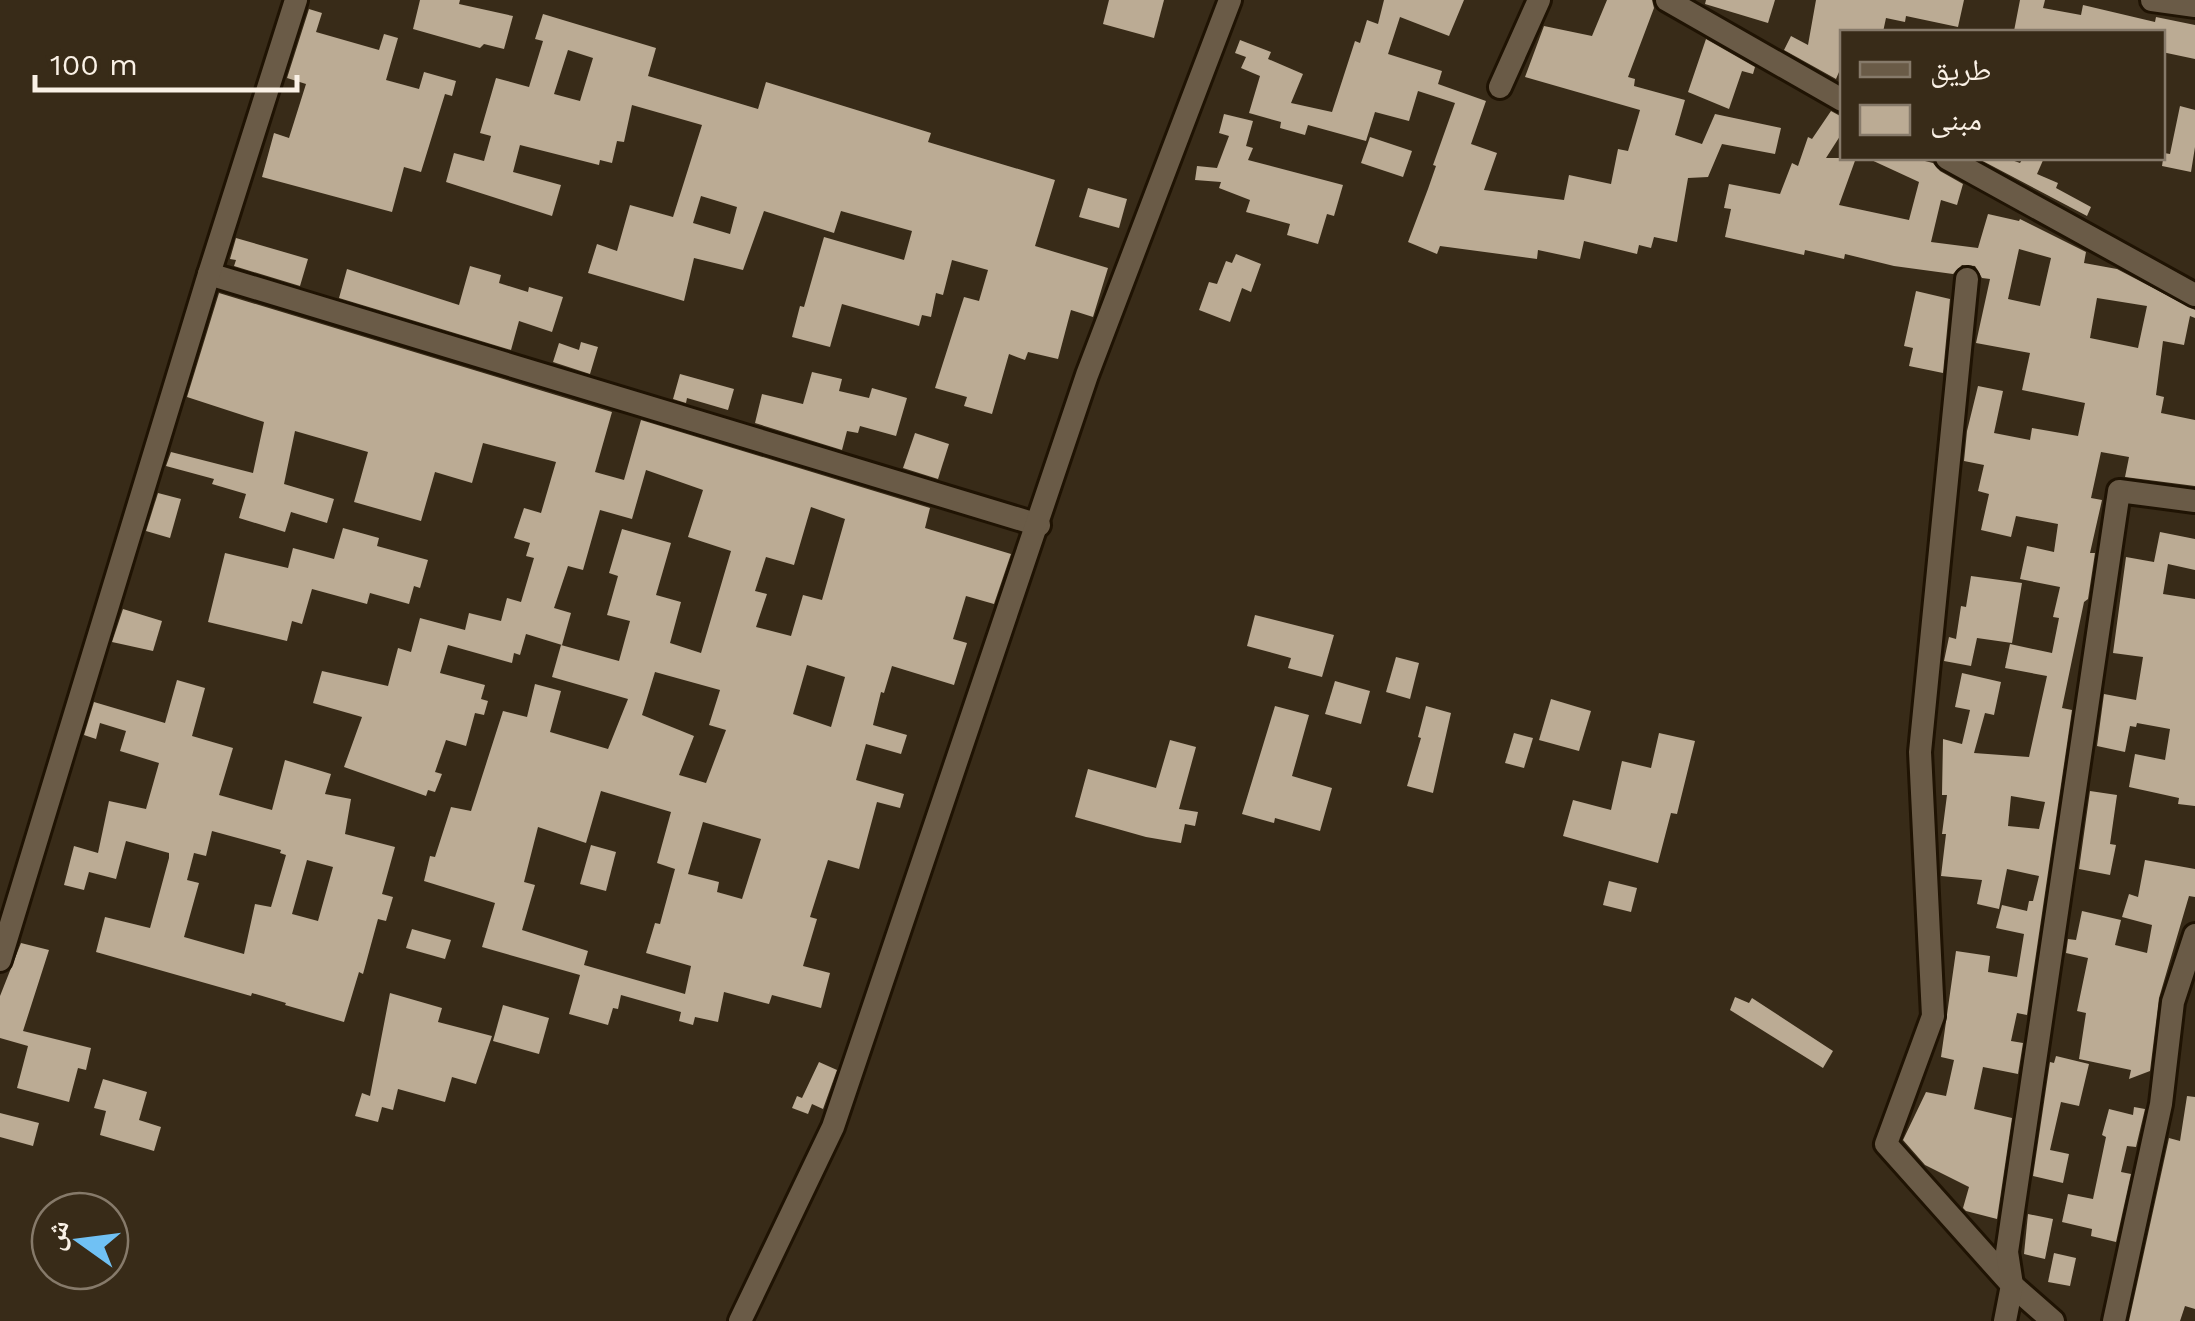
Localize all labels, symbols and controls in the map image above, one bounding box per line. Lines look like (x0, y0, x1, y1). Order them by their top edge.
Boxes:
scale bar (35, 30, 298, 92)
legend (1840, 30, 2165, 160)
text: 100 m (50, 47, 138, 82)
text: طريق (1930, 52, 1991, 88)
text: مبنى (1930, 102, 1982, 138)
north arrow (30, 1191, 130, 1291)
text: ش (37, 1217, 76, 1253)

